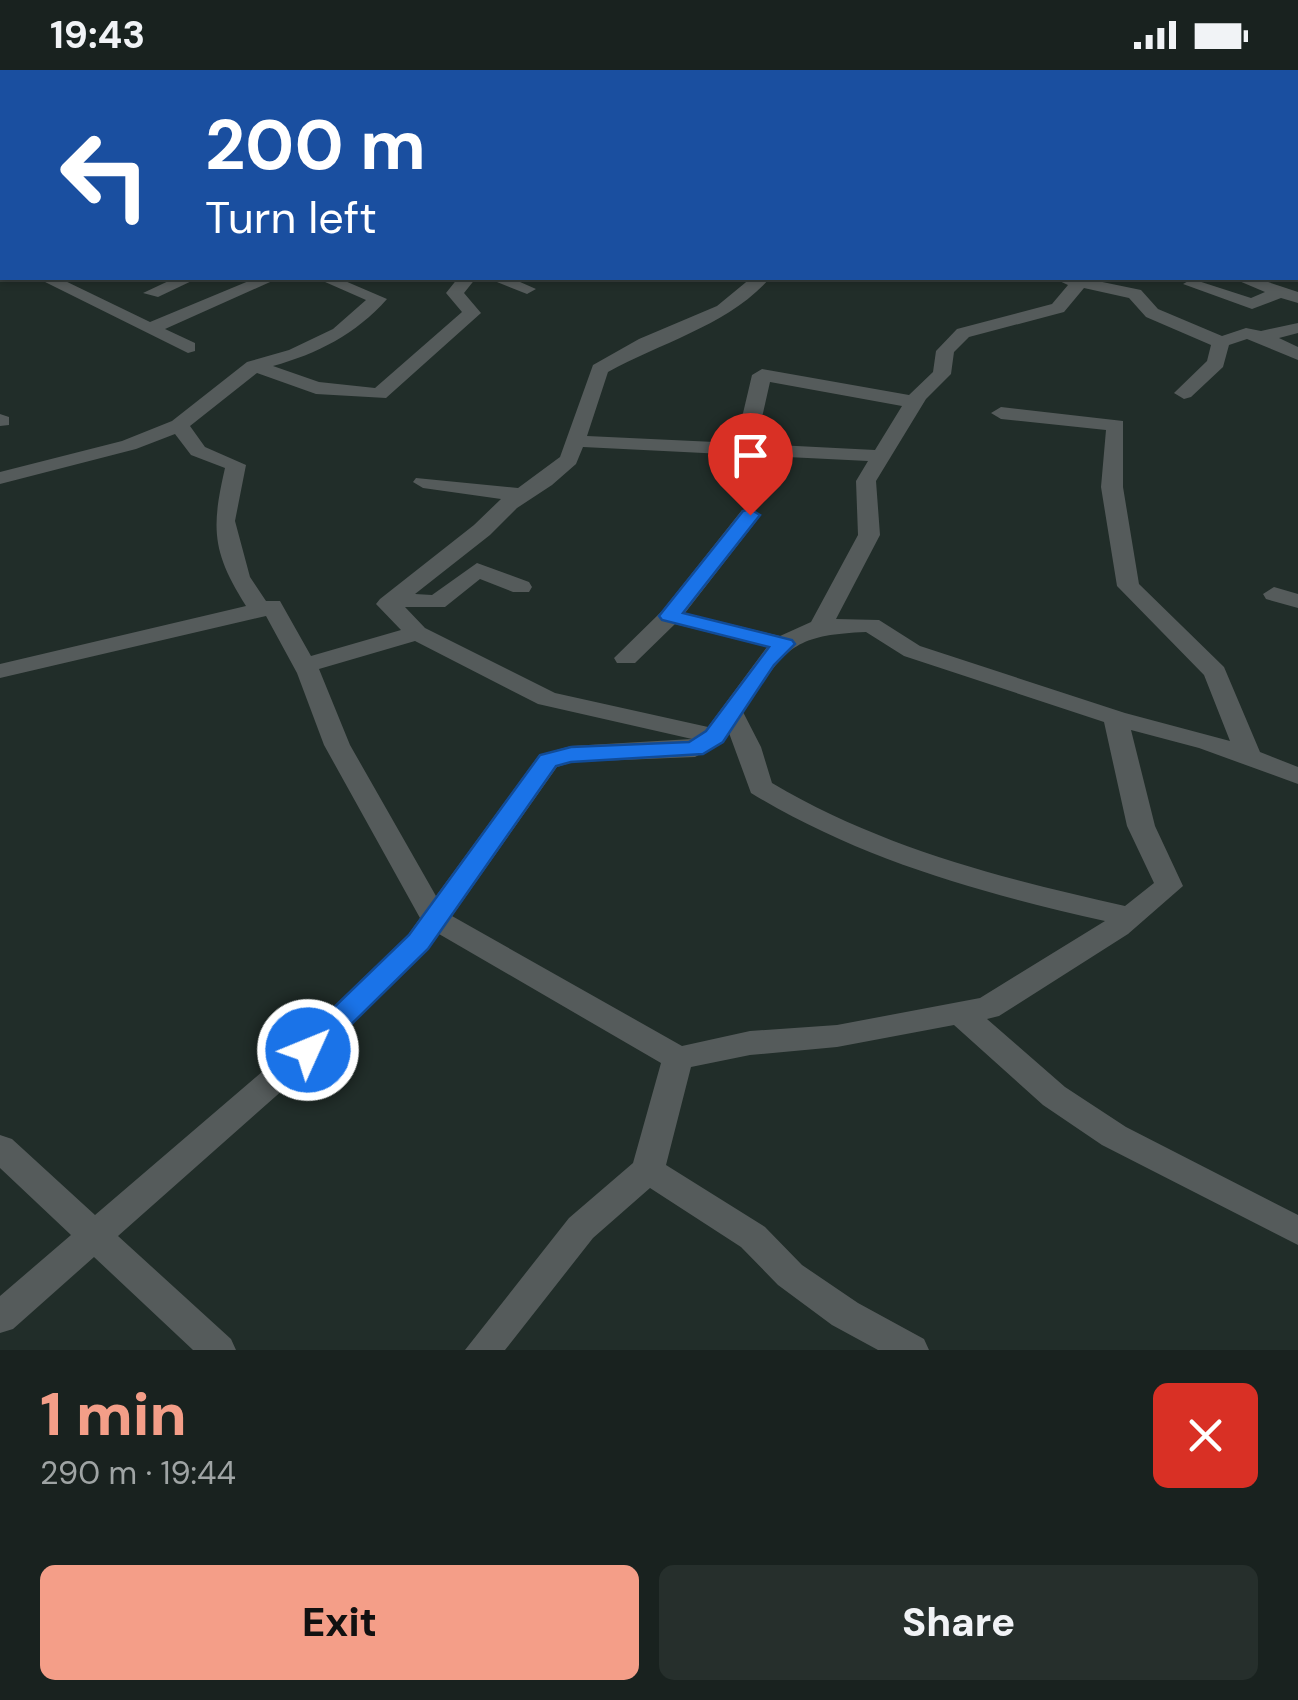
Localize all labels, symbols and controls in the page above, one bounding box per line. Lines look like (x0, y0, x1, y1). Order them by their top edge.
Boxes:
text: 19:43 (50, 10, 145, 60)
text: 200 m (205, 100, 426, 191)
icon: left (40, 110, 170, 240)
text: Turn left (205, 188, 377, 247)
pin (708, 413, 793, 516)
icon: arrive (723, 428, 778, 483)
position arrow (256, 998, 360, 1102)
text: 1 min (40, 1375, 187, 1454)
button: close (1153, 1383, 1258, 1488)
text: 290 m · 19:44 (40, 1452, 236, 1494)
button: Exit (40, 1565, 639, 1680)
button: Share (659, 1565, 1258, 1680)

